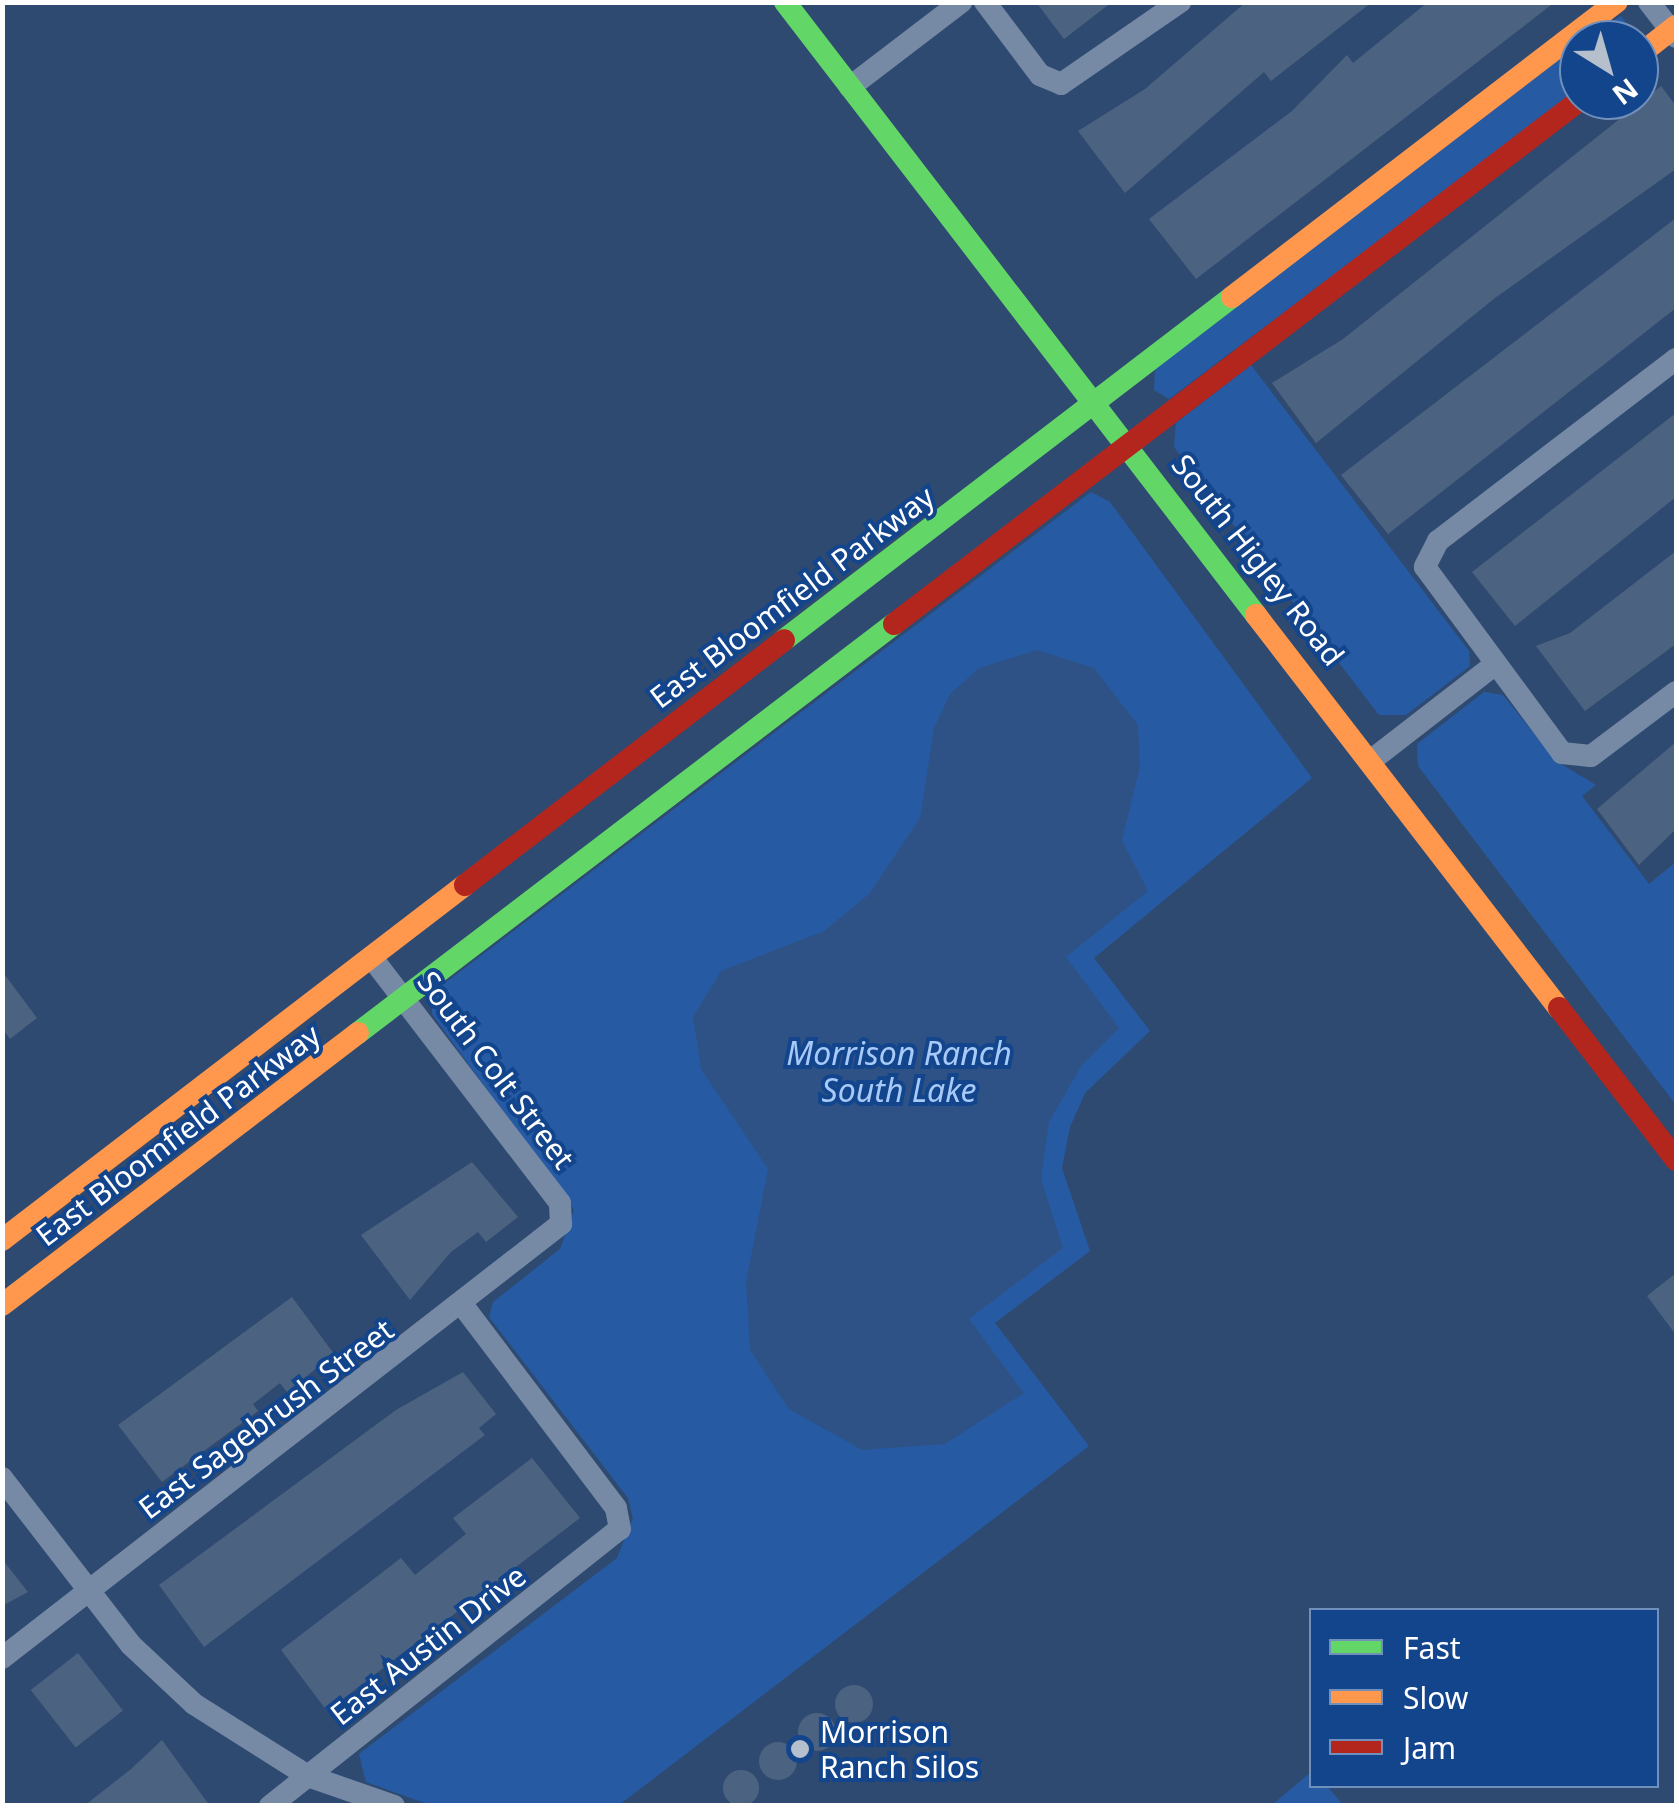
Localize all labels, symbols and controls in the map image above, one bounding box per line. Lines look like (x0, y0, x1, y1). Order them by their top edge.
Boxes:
north arrow (1559, 20, 1659, 120)
text: N (1605, 70, 1646, 114)
street label: South Higley Road (1164, 447, 1352, 673)
street label: East Bloomfield Parkway (643, 478, 941, 716)
street label: South Colt Street (410, 964, 582, 1176)
street label: East Bloomfield Parkway (29, 1016, 327, 1254)
water label: Morrison Ranch South Lake (786, 1035, 1012, 1110)
street label: East Sagebrush Street (132, 1312, 400, 1526)
street label: East Austin Drive (323, 1558, 533, 1732)
legend (1309, 1608, 1659, 1788)
text: Fast (1403, 1627, 1461, 1668)
text: Slow (1403, 1677, 1468, 1718)
place label: Morrison Ranch Silos (820, 1714, 979, 1784)
text: Jam (1403, 1727, 1456, 1768)
marker: Morrison Ranch Silos (789, 1738, 811, 1760)

